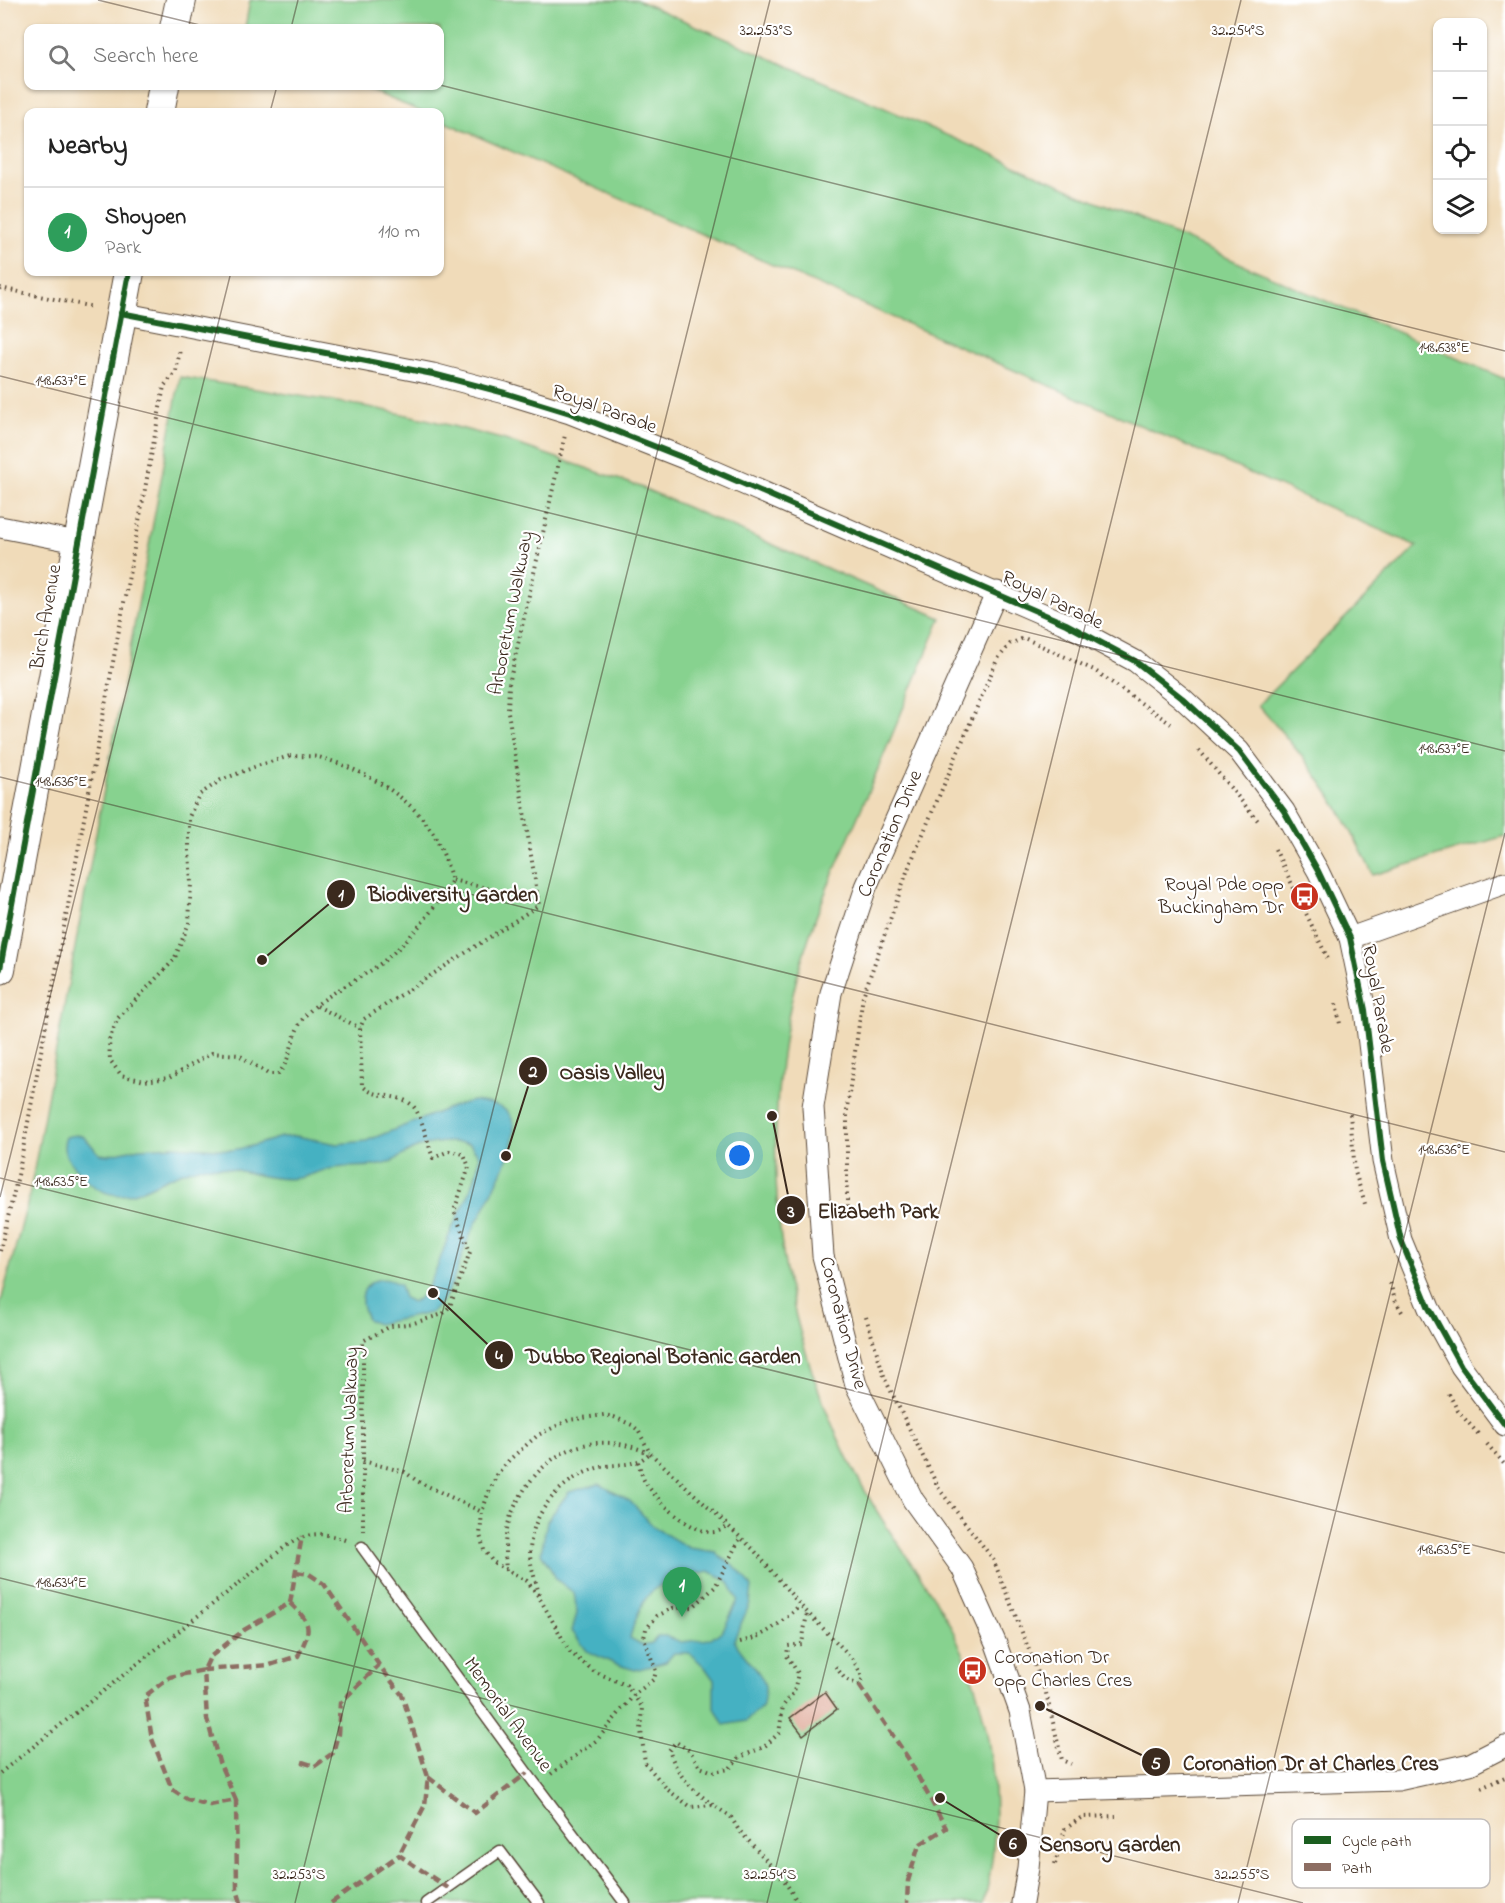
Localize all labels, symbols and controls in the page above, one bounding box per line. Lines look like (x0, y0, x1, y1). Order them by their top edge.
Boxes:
map controls (1433, 18, 1487, 234)
button: + (1433, 18, 1487, 72)
text: 32.253°S (740, 20, 793, 42)
text: 32.254°S (1212, 20, 1265, 42)
search box (24, 24, 444, 90)
icon: search (45, 41, 78, 74)
text: Search here (93, 41, 198, 73)
button: − (1433, 72, 1487, 126)
button: locate (1433, 126, 1487, 180)
text: Nearby (48, 128, 127, 166)
button: layers (1433, 180, 1487, 234)
text: Shoyoen (105, 202, 186, 234)
text: 1 (64, 218, 71, 247)
text: 110 m (378, 218, 420, 247)
text: Park (105, 234, 141, 263)
text: 148.638°E (1418, 337, 1470, 359)
text: 148.637°E (35, 370, 87, 392)
street label: Royal Parade (547, 378, 661, 442)
street label: Arboretum Walkway (482, 528, 542, 698)
street label: Birch Avenue (23, 562, 71, 673)
street label: Royal Parade (996, 564, 1108, 638)
text: 148.637°E (1418, 738, 1470, 760)
street label: Coronation Drive (851, 766, 931, 902)
text: 148.636°E (35, 771, 87, 793)
place label: Royal Pde opp Buckingham Dr (1157, 871, 1285, 924)
callout: Biodiversity Garden (326, 874, 550, 913)
bus stop icon: Royal Pde opp Buckingham Dr (1289, 880, 1321, 912)
text: Biodiversity Garden (367, 881, 538, 913)
text: 1 (338, 883, 344, 909)
street label: Royal Parade (1353, 942, 1401, 1056)
callout: Oasis Valley (518, 1052, 676, 1091)
text: Oasis Valley (560, 1059, 665, 1091)
text: 2 (528, 1060, 538, 1086)
text: 148.636°E (1418, 1139, 1470, 1161)
your location (725, 1141, 754, 1170)
text: 148.635°E (34, 1171, 88, 1193)
callout: Elizabeth Park (776, 1191, 951, 1230)
text: Elizabeth Park (818, 1198, 939, 1228)
text: 3 (786, 1200, 795, 1226)
street label: Coronation Drive (810, 1254, 874, 1392)
callout: Dubbo Regional Botanic Garden (484, 1336, 813, 1375)
text: Dubbo Regional Botanic Garden (524, 1343, 801, 1375)
text: 4 (495, 1345, 503, 1371)
street label: Arboretum Walkway (333, 1346, 367, 1514)
text: 148.635°E (1417, 1539, 1471, 1561)
pin: 1 (662, 1568, 702, 1617)
text: 148.634°E (35, 1572, 87, 1594)
place label: Coronation Dr opp Charles Cres (994, 1644, 1132, 1696)
street label: Memorial Avenue (455, 1652, 559, 1778)
bus stop icon: Coronation Dr opp Charles Cres (957, 1654, 989, 1686)
callout: Coronation Dr at Charles Cres (1141, 1743, 1451, 1782)
text: Coronation Dr at Charles Cres (1183, 1750, 1439, 1780)
text: 5 (1151, 1752, 1162, 1778)
legend (1292, 1819, 1490, 1888)
callout: Sensory Garden (998, 1824, 1193, 1863)
text: Cycle path (1342, 1830, 1411, 1854)
text: Sensory Garden (1040, 1831, 1180, 1863)
text: 6 (1009, 1832, 1017, 1858)
text: Path (1342, 1857, 1372, 1881)
text: 32.253°S (273, 1864, 326, 1886)
text: 32.254°S (744, 1864, 797, 1886)
text: 32.255°S (1215, 1864, 1270, 1886)

